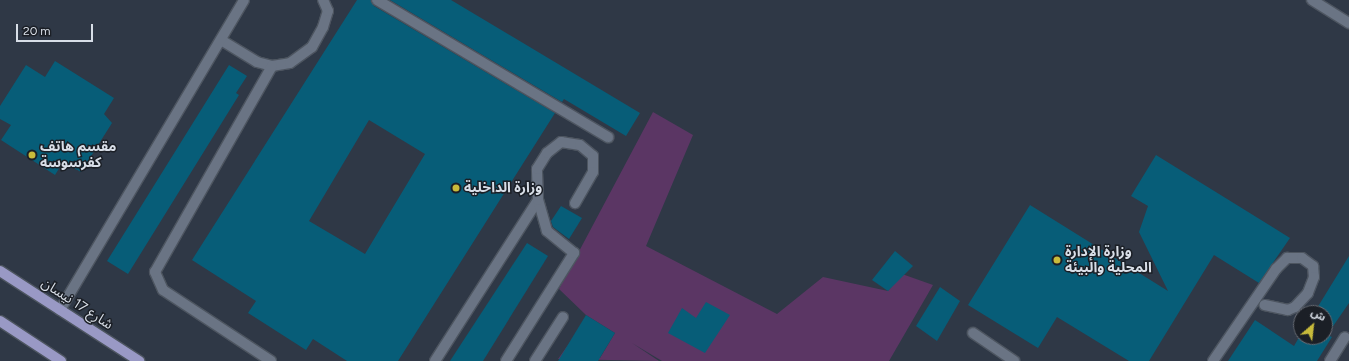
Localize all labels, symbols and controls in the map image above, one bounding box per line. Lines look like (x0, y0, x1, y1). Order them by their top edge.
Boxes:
scale bar (18, 16, 95, 42)
text: 20 m (23, 24, 51, 38)
place label: مقسم هاتف كفرسوسة (40, 139, 116, 172)
marker: مقسم هاتف كفرسوسة (27, 150, 37, 160)
place label: وزارة الداخلية (464, 180, 542, 196)
marker: وزارة الداخلية (451, 183, 461, 193)
place label: وزارة الإدارة المحلية والبيئة (1065, 244, 1152, 276)
marker: وزارة الإدارة المحلية والبيئة (1052, 255, 1062, 265)
street label: شارع 17 نيسان (38, 275, 116, 333)
north arrow (1293, 305, 1333, 345)
text: ش (1309, 306, 1328, 324)

